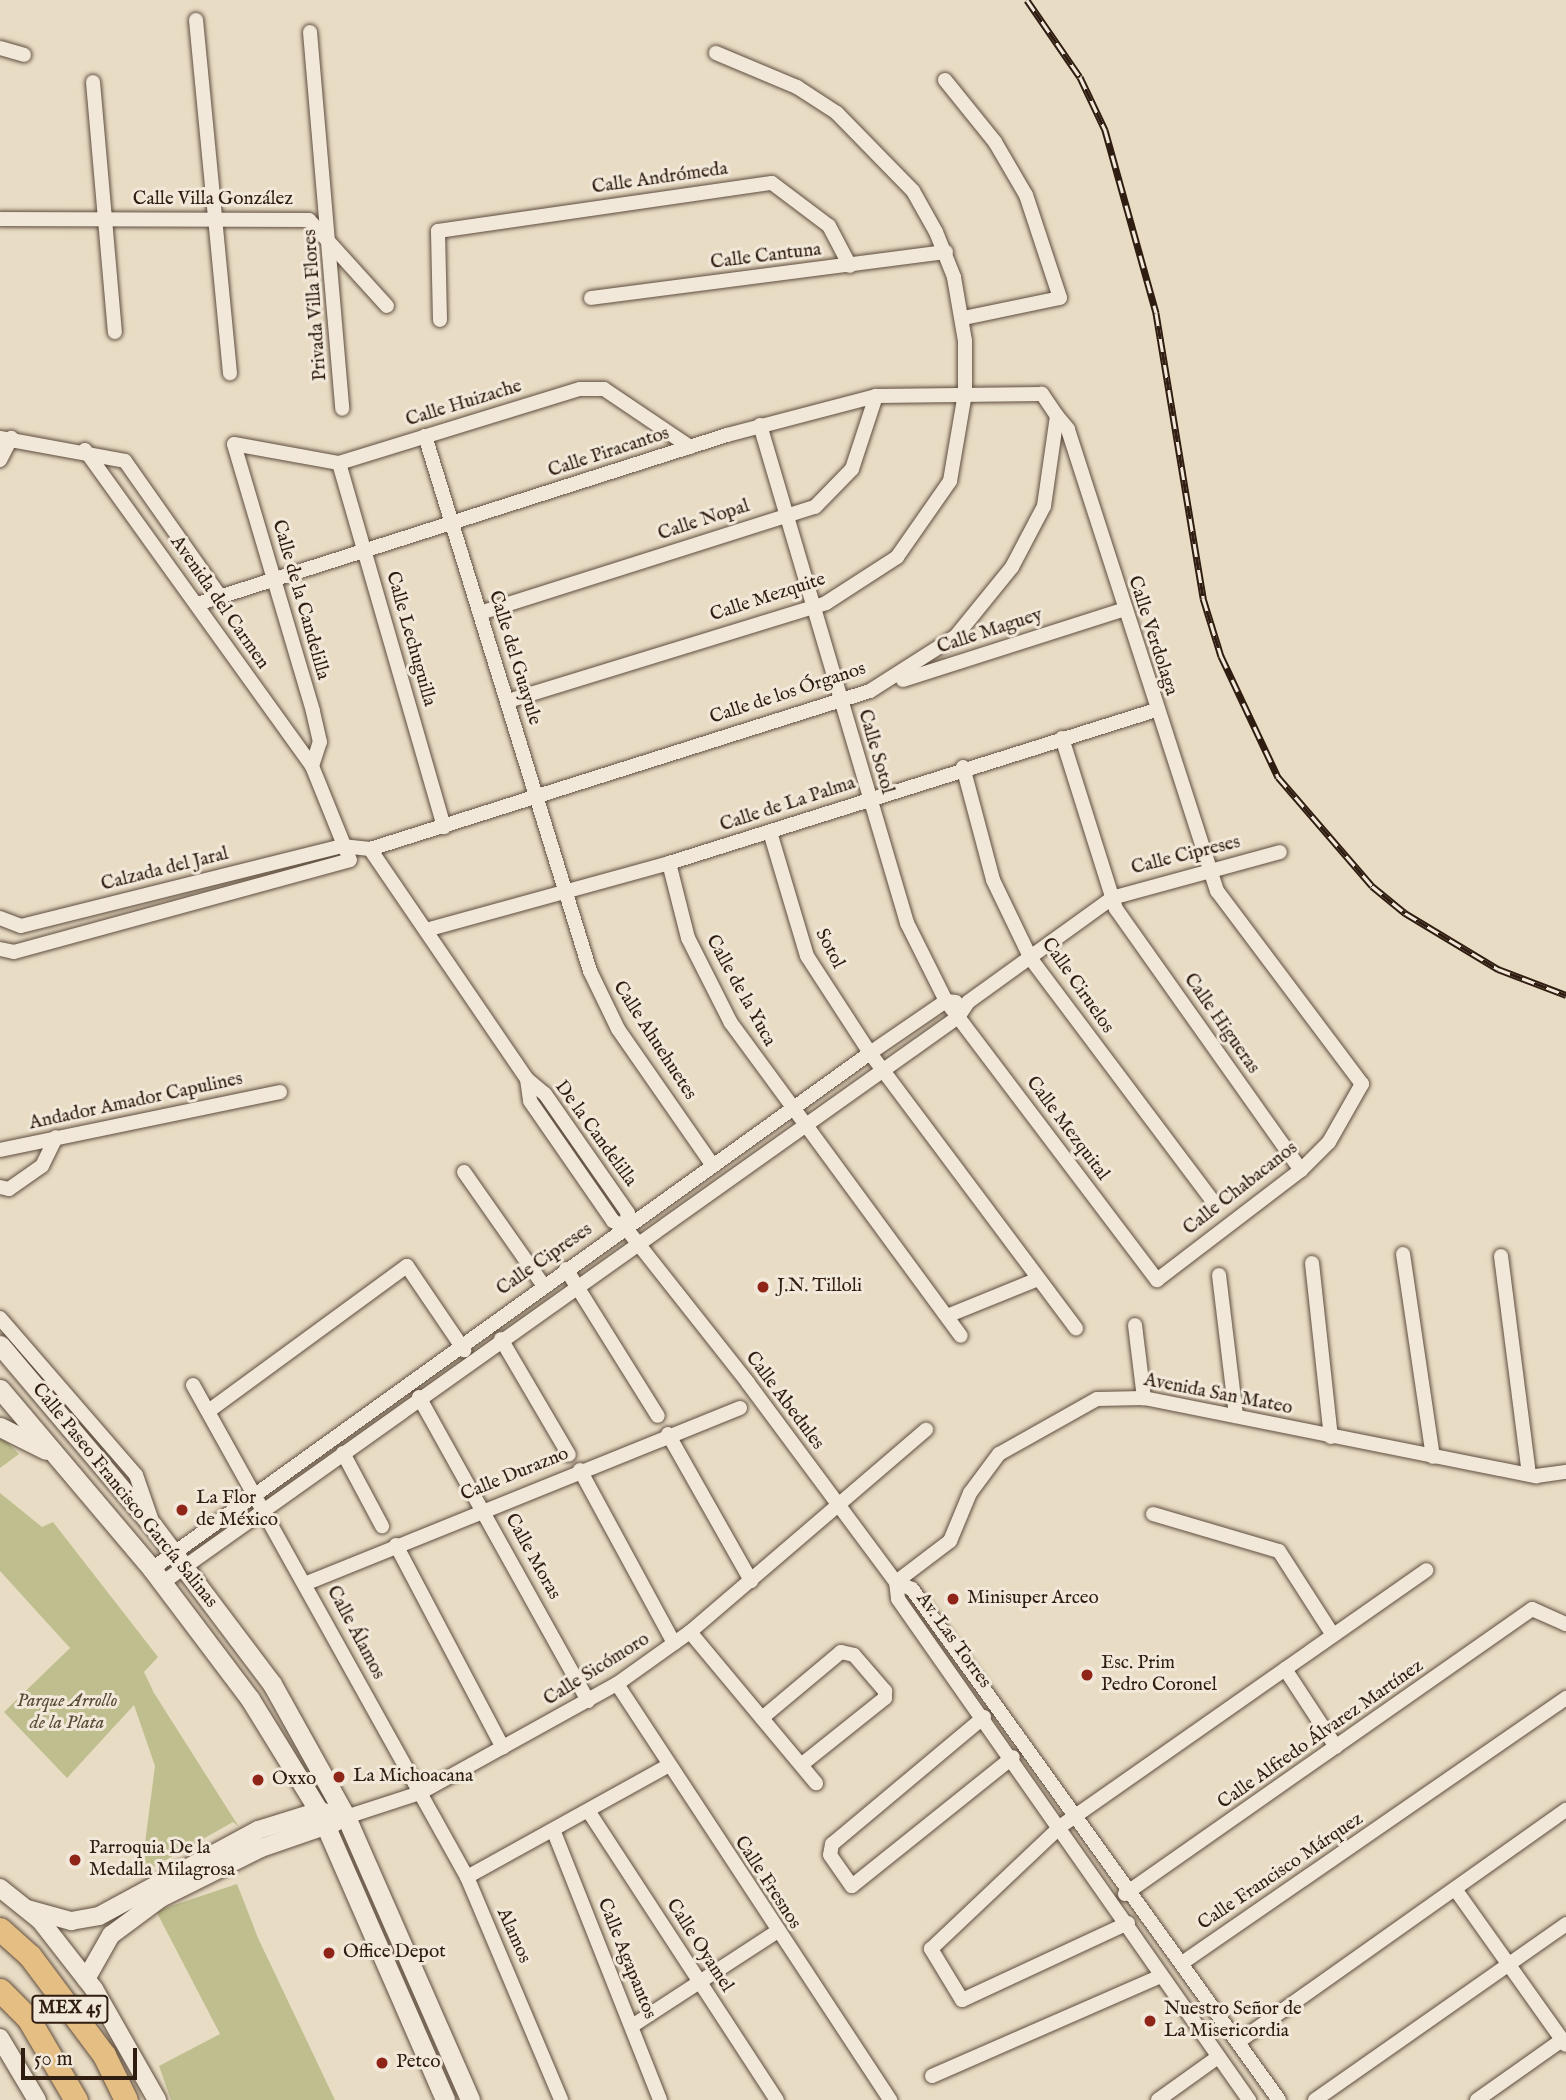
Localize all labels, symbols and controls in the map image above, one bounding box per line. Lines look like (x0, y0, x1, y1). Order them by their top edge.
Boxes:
street label: Calle Andrómeda (591, 158, 729, 200)
street label: Calle Villa González (133, 189, 293, 211)
street label: Privada Villa Flores (299, 228, 333, 382)
street label: Calle Cantuna (709, 239, 823, 275)
street label: Calle Huizache (403, 376, 525, 432)
street label: Calle Piracantos (546, 423, 672, 483)
street label: Calle Nopal (655, 496, 753, 546)
street label: Calle de la Candelilla (266, 517, 334, 683)
street label: Avenida del Carmen (164, 532, 274, 674)
street label: Calle Lechuguilla (380, 569, 440, 709)
street label: Calle Mezquite (708, 569, 828, 627)
street label: Calle Verdolaga (1122, 573, 1182, 699)
street label: Calle del Guayule (483, 588, 545, 728)
street label: Calle Maguey (935, 604, 1045, 660)
street label: Calle de los Órganos (707, 658, 869, 730)
street label: Calle Sotol (852, 707, 898, 797)
street label: Calle de La Palma (717, 772, 859, 838)
street label: Calle Cipreses (1129, 831, 1243, 881)
street label: Calzada del Jaral (99, 843, 231, 897)
street label: Sotol (809, 925, 849, 973)
street label: Calle de la Yuca (700, 931, 780, 1051)
street label: Calle Ciruelos (1036, 934, 1118, 1038)
street label: Calle Higueras (1178, 969, 1264, 1079)
street label: Calle Ahuehuetes (607, 977, 701, 1105)
street label: Andador Amador Capulines (27, 1068, 245, 1136)
street label: Calle Mezquital (1020, 1072, 1114, 1186)
street label: De la Candelilla (549, 1077, 641, 1191)
street label: Calle Chabacanos (1179, 1137, 1303, 1241)
street label: Calle Cipreses (493, 1219, 597, 1301)
place label: J.N. Tilloli (777, 1276, 862, 1298)
marker: J.N. Tilloli (755, 1279, 771, 1295)
street label: Calle Abedules (740, 1347, 828, 1455)
street label: Avenida San Mateo (1142, 1369, 1294, 1421)
street label: Calle Paseo Francisco García Salinas (26, 1379, 222, 1613)
street label: Calle Durazno (458, 1443, 572, 1507)
place label: La Flor de México (196, 1488, 278, 1532)
marker: La Flor de México (174, 1502, 190, 1518)
street label: Calle Moras (499, 1510, 565, 1604)
street label: Calle Álamos (321, 1582, 389, 1684)
place label: Minisuper Arceo (967, 1588, 1099, 1610)
street label: Av. Las Torres (911, 1589, 995, 1693)
marker: Minisuper Arceo (945, 1591, 961, 1607)
street label: Calle Sicómoro (540, 1629, 654, 1711)
place label: Esc. Prim Pedro Coronel (1101, 1653, 1217, 1697)
street label: Calle Alfredo Álvarez Martínez (1214, 1655, 1428, 1815)
marker: Esc. Prim Pedro Coronel (1079, 1667, 1095, 1683)
park label: Parque Arrollo de la Plata (17, 1691, 117, 1735)
place label: La Michoacana (353, 1766, 473, 1788)
place label: Oxxo (272, 1769, 316, 1791)
marker: La Michoacana (331, 1769, 347, 1785)
marker: Oxxo (250, 1772, 266, 1788)
street label: Calle Francisco Márquez (1194, 1808, 1368, 1936)
street label: Calle Fresnos (729, 1832, 805, 1934)
place label: Parroquia De la Medalla Milagrosa (89, 1838, 235, 1882)
marker: Parroquia De la Medalla Milagrosa (67, 1852, 83, 1868)
street label: Calle Agapantos (591, 1895, 661, 2023)
street label: Calle Oyamel (660, 1895, 738, 1997)
street label: Alamos (491, 1905, 535, 1967)
place label: Office Depot (343, 1942, 446, 1964)
marker: Office Depot (321, 1945, 337, 1961)
road number: MEX 45 (30, 1994, 110, 2024)
place label: Nuestro Señor de La Misericordia (1164, 1999, 1302, 2043)
marker: Nuestro Señor de La Misericordia (1142, 2013, 1158, 2029)
scale bar (24, 2034, 140, 2078)
text: 50 m (34, 2046, 73, 2073)
place label: Petco (396, 2052, 440, 2074)
marker: Petco (374, 2055, 390, 2071)

